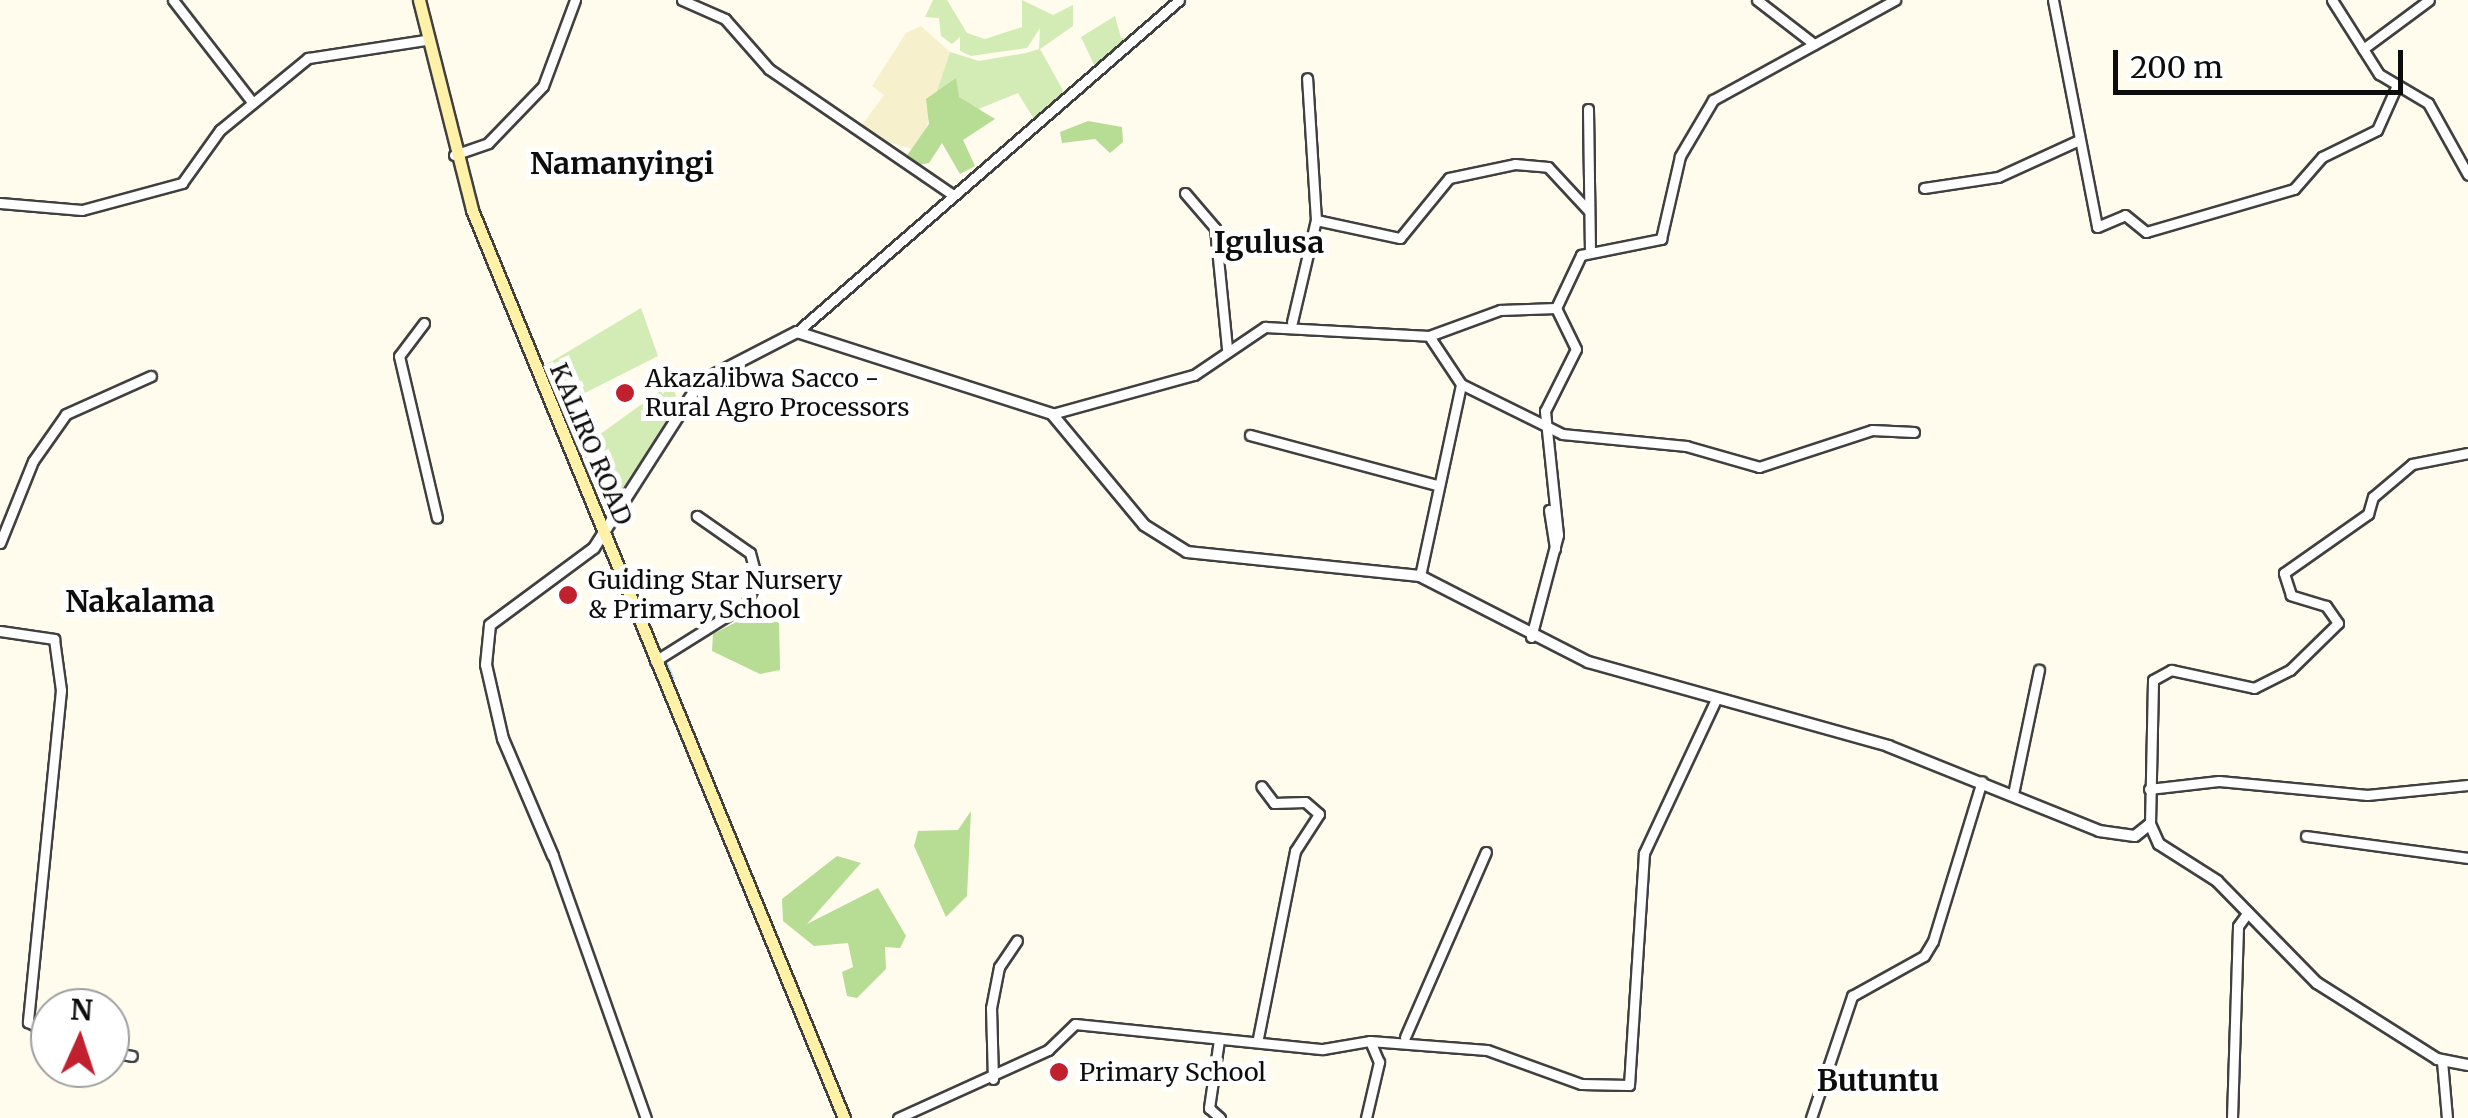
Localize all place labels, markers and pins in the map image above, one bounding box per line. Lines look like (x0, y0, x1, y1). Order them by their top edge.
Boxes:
place label: Akazalibwa Sacco - Rural Agro Processors (645, 364, 909, 423)
marker: Akazalibwa Sacco - Rural Agro Processors (614, 382, 636, 404)
place label: Guiding Star Nursery & Primary School (588, 566, 842, 625)
marker: Guiding Star Nursery & Primary School (557, 584, 579, 606)
place label: Primary School (1079, 1057, 1266, 1087)
marker: Primary School (1048, 1061, 1070, 1083)

